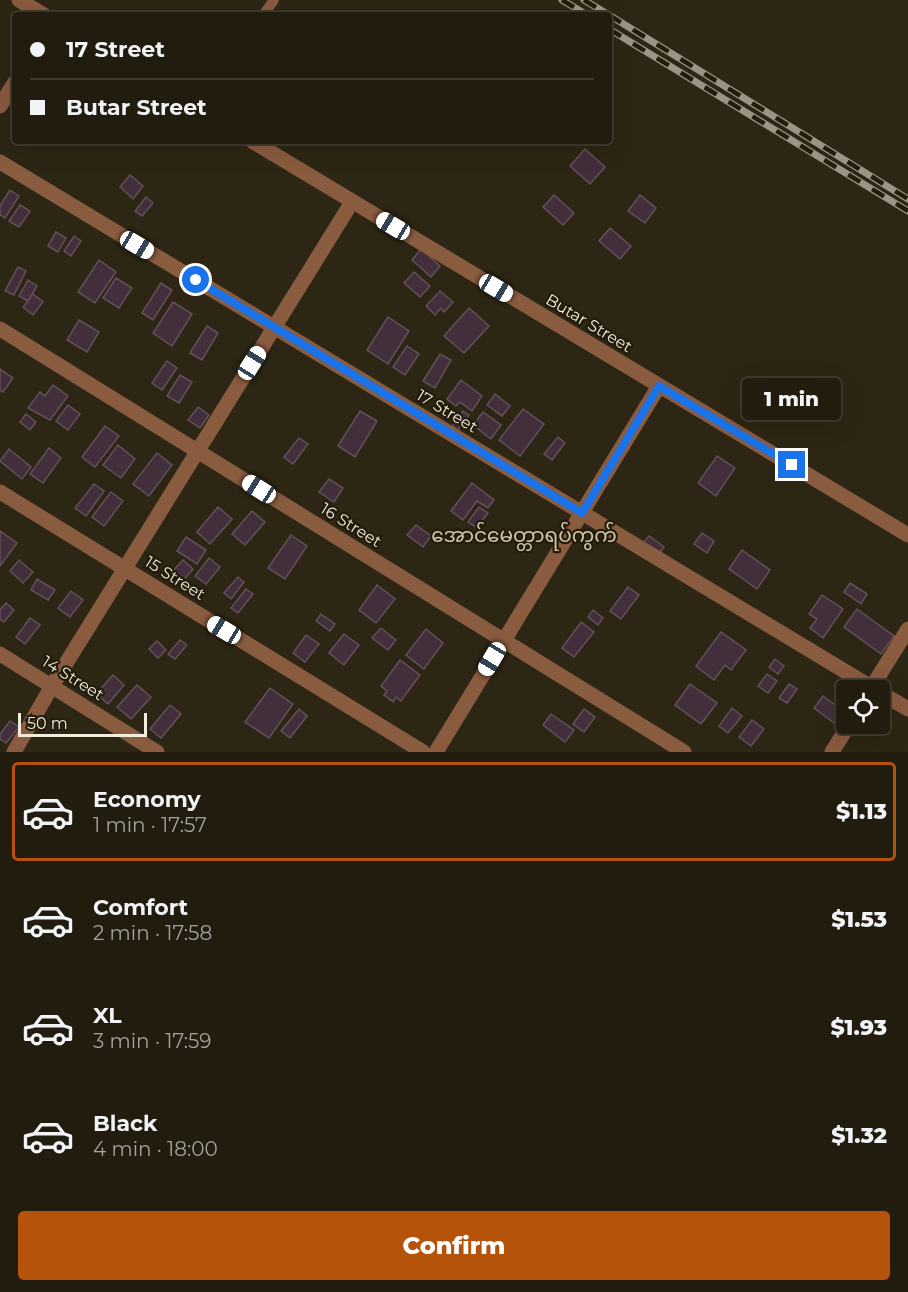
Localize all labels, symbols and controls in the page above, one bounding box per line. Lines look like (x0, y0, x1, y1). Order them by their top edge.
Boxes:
text: 17 Street (66, 36, 165, 63)
text: Butar Street (66, 94, 207, 121)
car (373, 209, 413, 243)
car (117, 228, 157, 262)
route start (182, 266, 209, 293)
car (476, 271, 516, 305)
street label: Butar Street (542, 290, 636, 356)
car (235, 343, 269, 383)
callout: 1 min (742, 378, 842, 420)
street label: 17 Street (413, 385, 481, 437)
text: 1 min (764, 387, 819, 411)
route end (778, 451, 805, 478)
car (239, 472, 279, 506)
street label: 16 Street (317, 499, 385, 551)
district label: အောင်မေတ္တာရပ်ကွက် (431, 521, 617, 551)
street label: 15 Street (141, 552, 209, 604)
car (204, 613, 244, 647)
car (475, 639, 509, 679)
street label: 14 Street (39, 652, 108, 705)
map controls (836, 680, 890, 734)
button: locate (836, 680, 890, 734)
scale bar (18, 710, 147, 738)
text: 50 m (27, 714, 68, 733)
icon: car (21, 785, 75, 839)
text: Economy (93, 786, 201, 813)
text: $1.13 (836, 798, 887, 825)
text: 1 min · 17:57 (93, 813, 207, 837)
icon: car (21, 893, 75, 947)
text: Comfort (93, 894, 188, 921)
text: $1.53 (831, 906, 887, 933)
text: 2 min · 17:58 (93, 921, 212, 945)
icon: car (21, 1001, 75, 1055)
text: XL (93, 1002, 122, 1029)
text: $1.93 (831, 1014, 887, 1041)
text: 3 min · 17:59 (93, 1029, 212, 1053)
icon: car (21, 1109, 75, 1163)
text: Black (93, 1110, 157, 1137)
text: $1.32 (831, 1122, 887, 1149)
text: 4 min · 18:00 (93, 1137, 218, 1161)
button: Confirm (18, 1211, 890, 1280)

